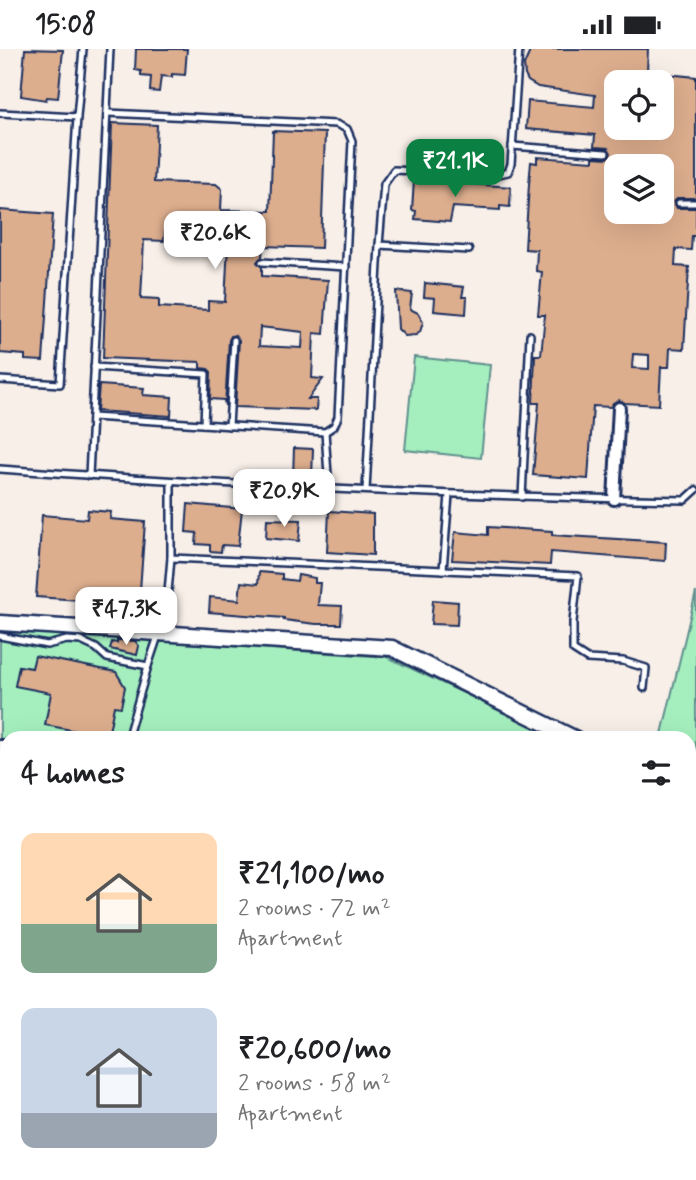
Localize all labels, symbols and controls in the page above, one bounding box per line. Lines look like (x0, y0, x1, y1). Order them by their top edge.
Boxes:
text: 15:08 (35, 8, 96, 42)
map controls (604, 70, 674, 224)
button: locate (604, 70, 674, 140)
pin: ₹21.1K (398, 139, 512, 199)
text: ₹21.1K (422, 147, 488, 177)
button: layers (604, 154, 674, 224)
pin: ₹20.6K (158, 211, 272, 271)
text: ₹20.6K (180, 219, 250, 249)
pin: ₹20.9K (227, 469, 341, 529)
text: ₹20.9K (249, 477, 319, 507)
pin: ₹47.3K (69, 587, 183, 647)
text: ₹47.3K (91, 595, 161, 625)
text: 4 homes (21, 754, 125, 793)
icon: filters (637, 754, 675, 792)
text: ₹21,100/mo (238, 855, 385, 894)
icon: home (77, 861, 161, 945)
text: 2 rooms · 72 m² (238, 894, 391, 924)
text: Apartment (238, 924, 343, 954)
text: ₹20,600/mo (238, 1030, 391, 1069)
icon: home (77, 1036, 161, 1120)
text: 2 rooms · 58 m² (238, 1069, 391, 1099)
text: Apartment (238, 1099, 343, 1129)

